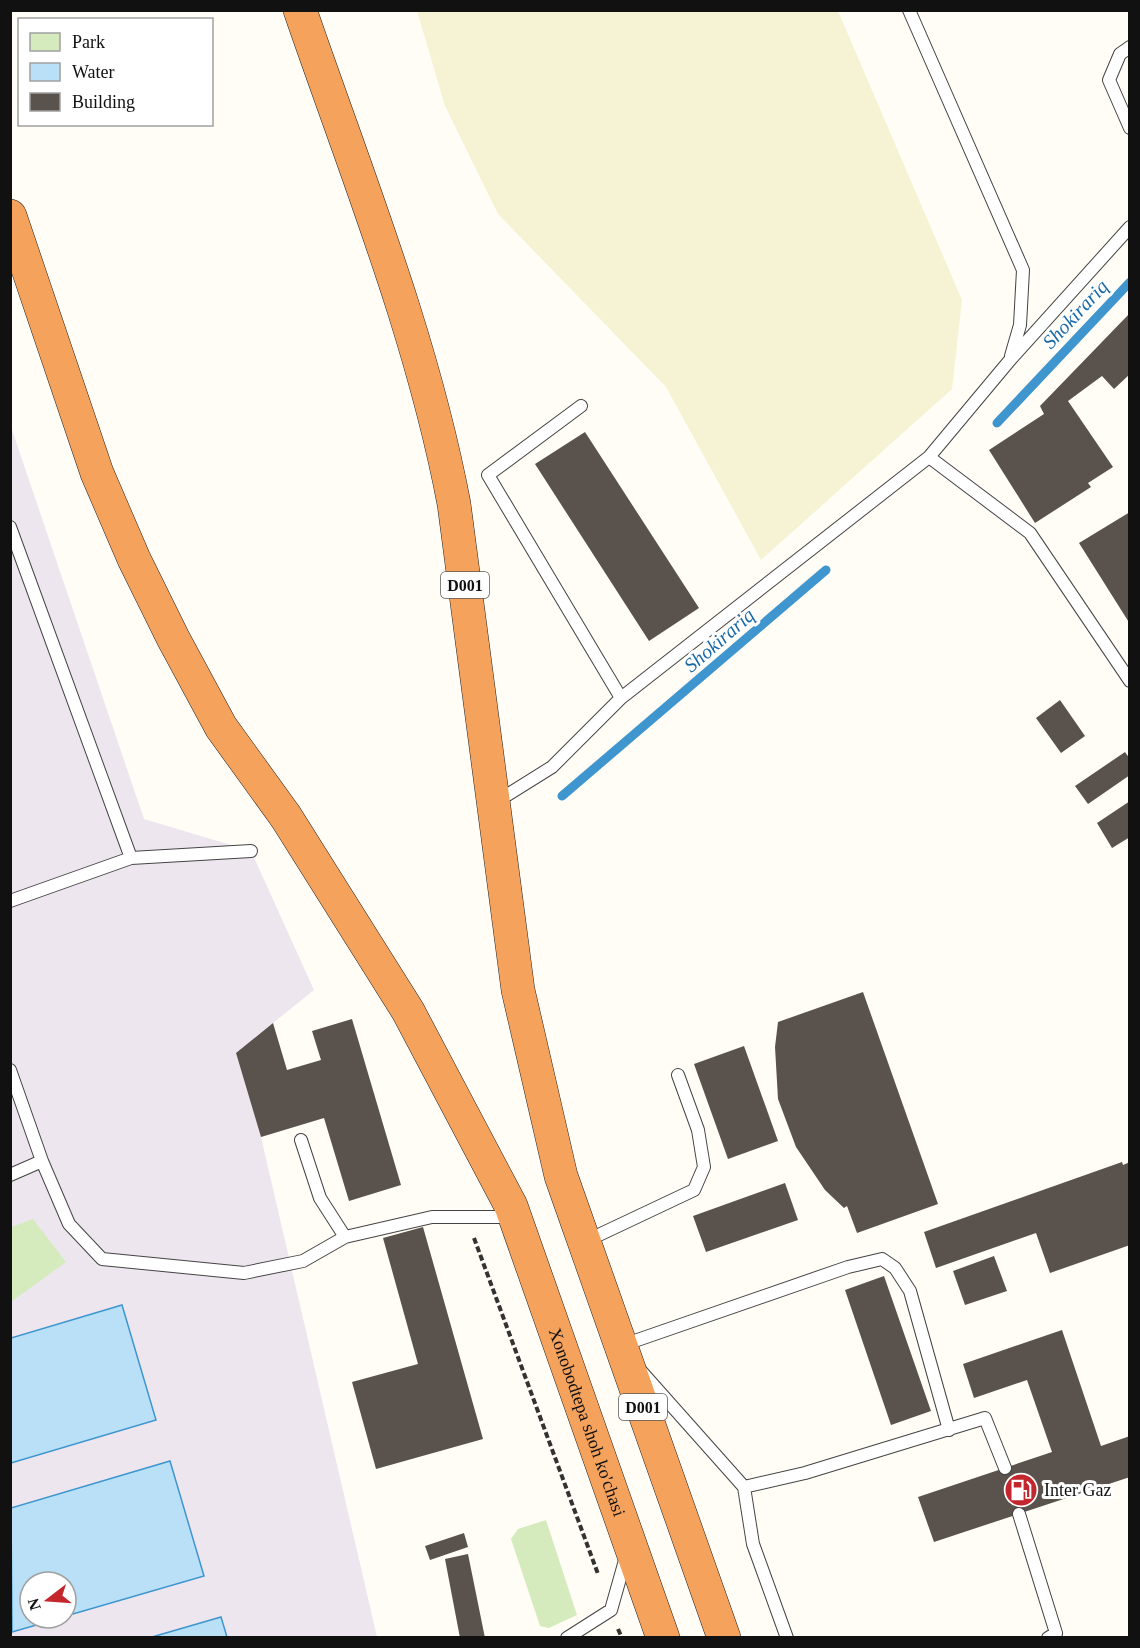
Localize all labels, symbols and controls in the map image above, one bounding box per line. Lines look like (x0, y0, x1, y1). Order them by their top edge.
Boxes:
legend (18, 18, 213, 126)
text: Park (72, 32, 105, 52)
text: Water (72, 62, 115, 82)
text: Building (72, 92, 135, 112)
water label: Shokirariq (1038, 275, 1113, 353)
road number: D001 (441, 572, 489, 598)
water label: Shokirariq (679, 604, 759, 677)
street label: Xonobodtepa shoh ko'chasi (545, 1325, 629, 1519)
road number: D001 (619, 1394, 667, 1420)
fuel station icon: Inter Gaz (1003, 1472, 1039, 1508)
place label: Inter Gaz (1044, 1480, 1111, 1500)
north arrow (18, 1570, 78, 1630)
text: N (24, 1596, 44, 1612)

